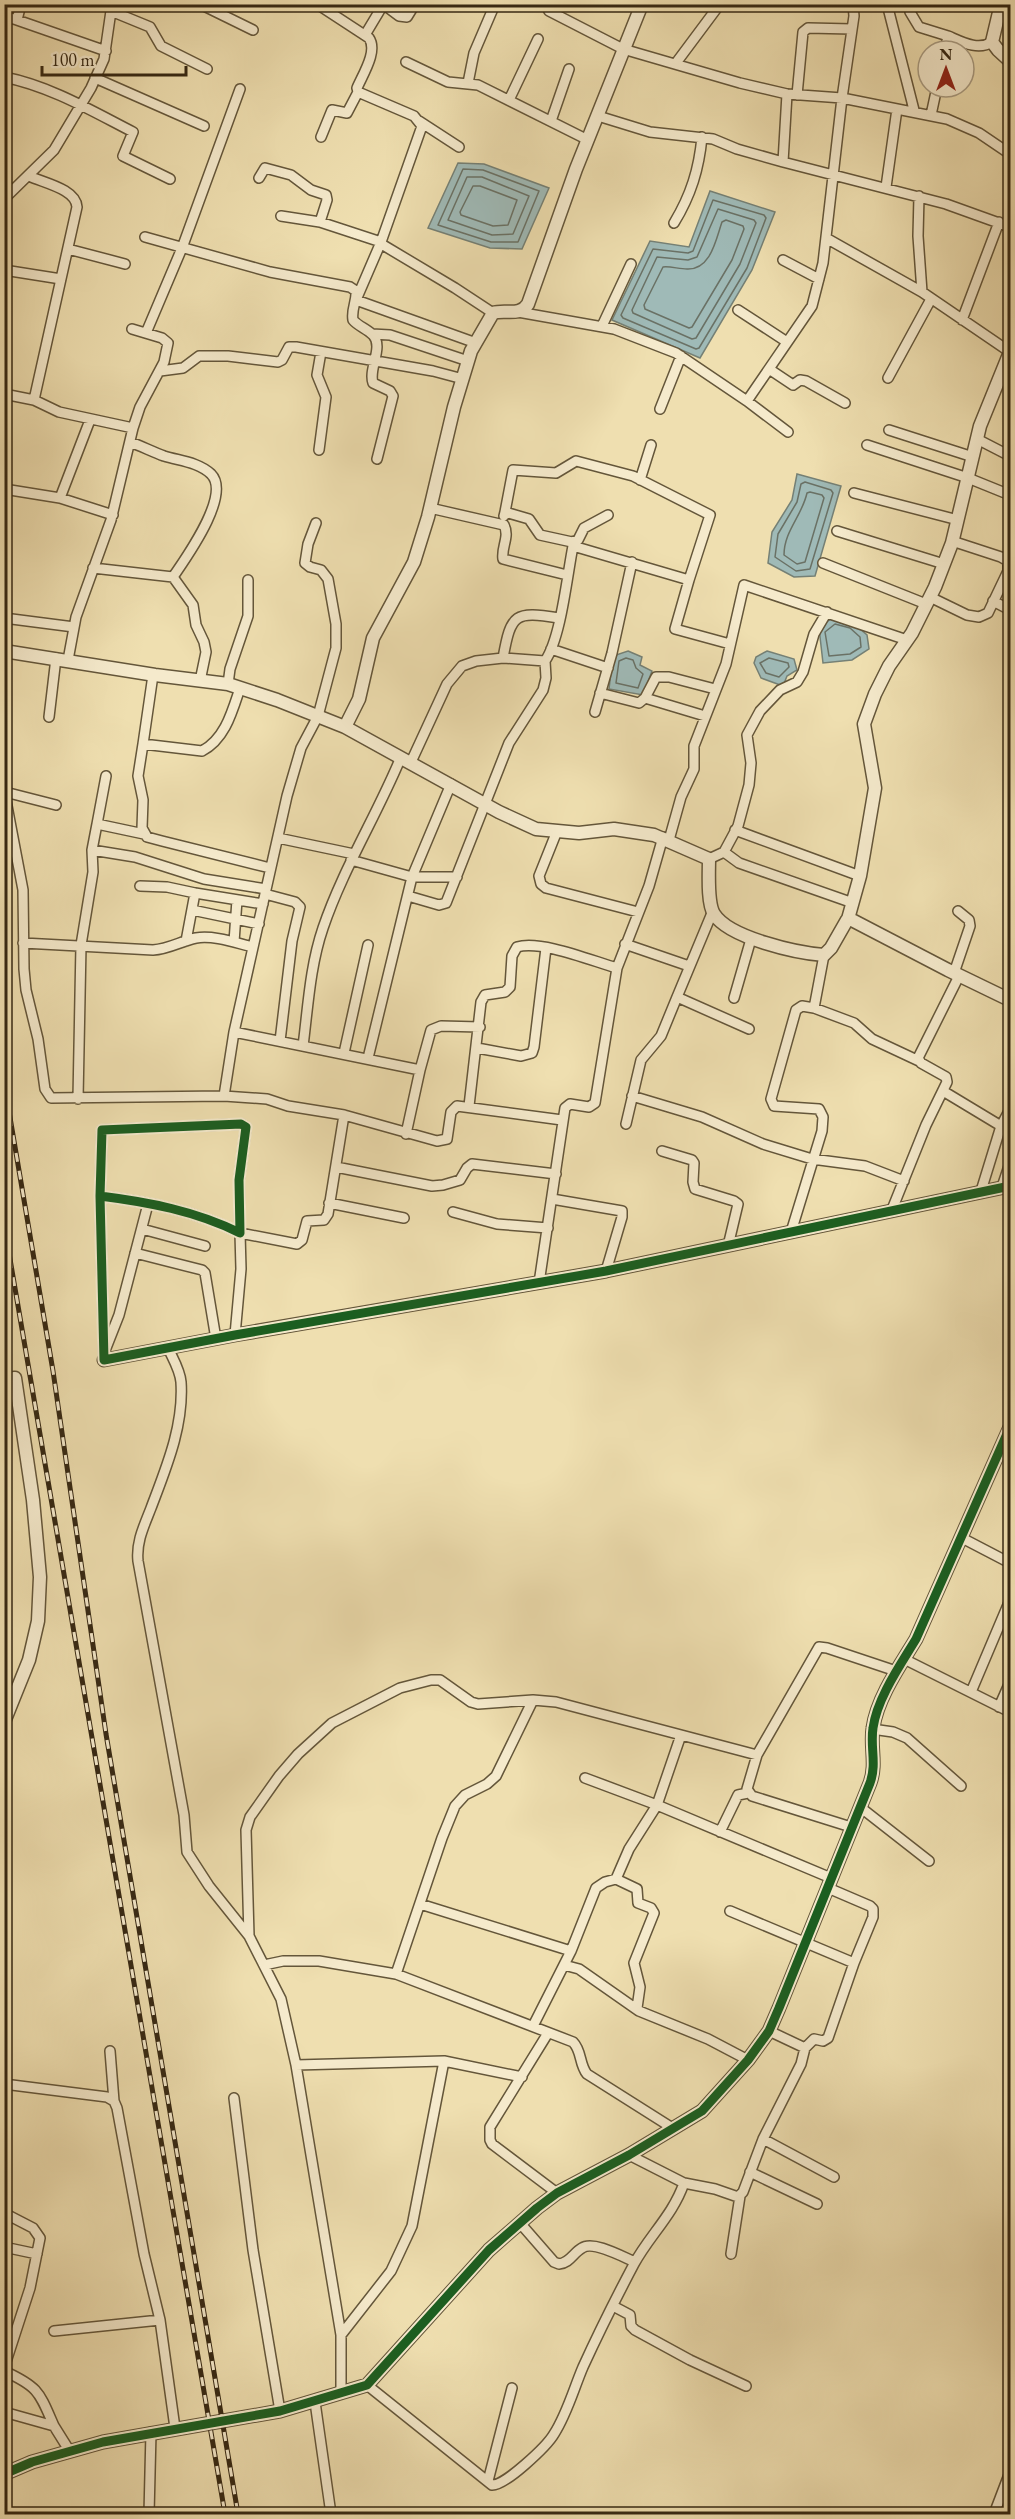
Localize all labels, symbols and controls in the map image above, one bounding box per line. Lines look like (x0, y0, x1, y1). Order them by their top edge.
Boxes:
scale bar (42, 39, 186, 77)
north arrow (916, 39, 976, 99)
text: N (940, 44, 953, 65)
text: 100 m (51, 48, 95, 71)

